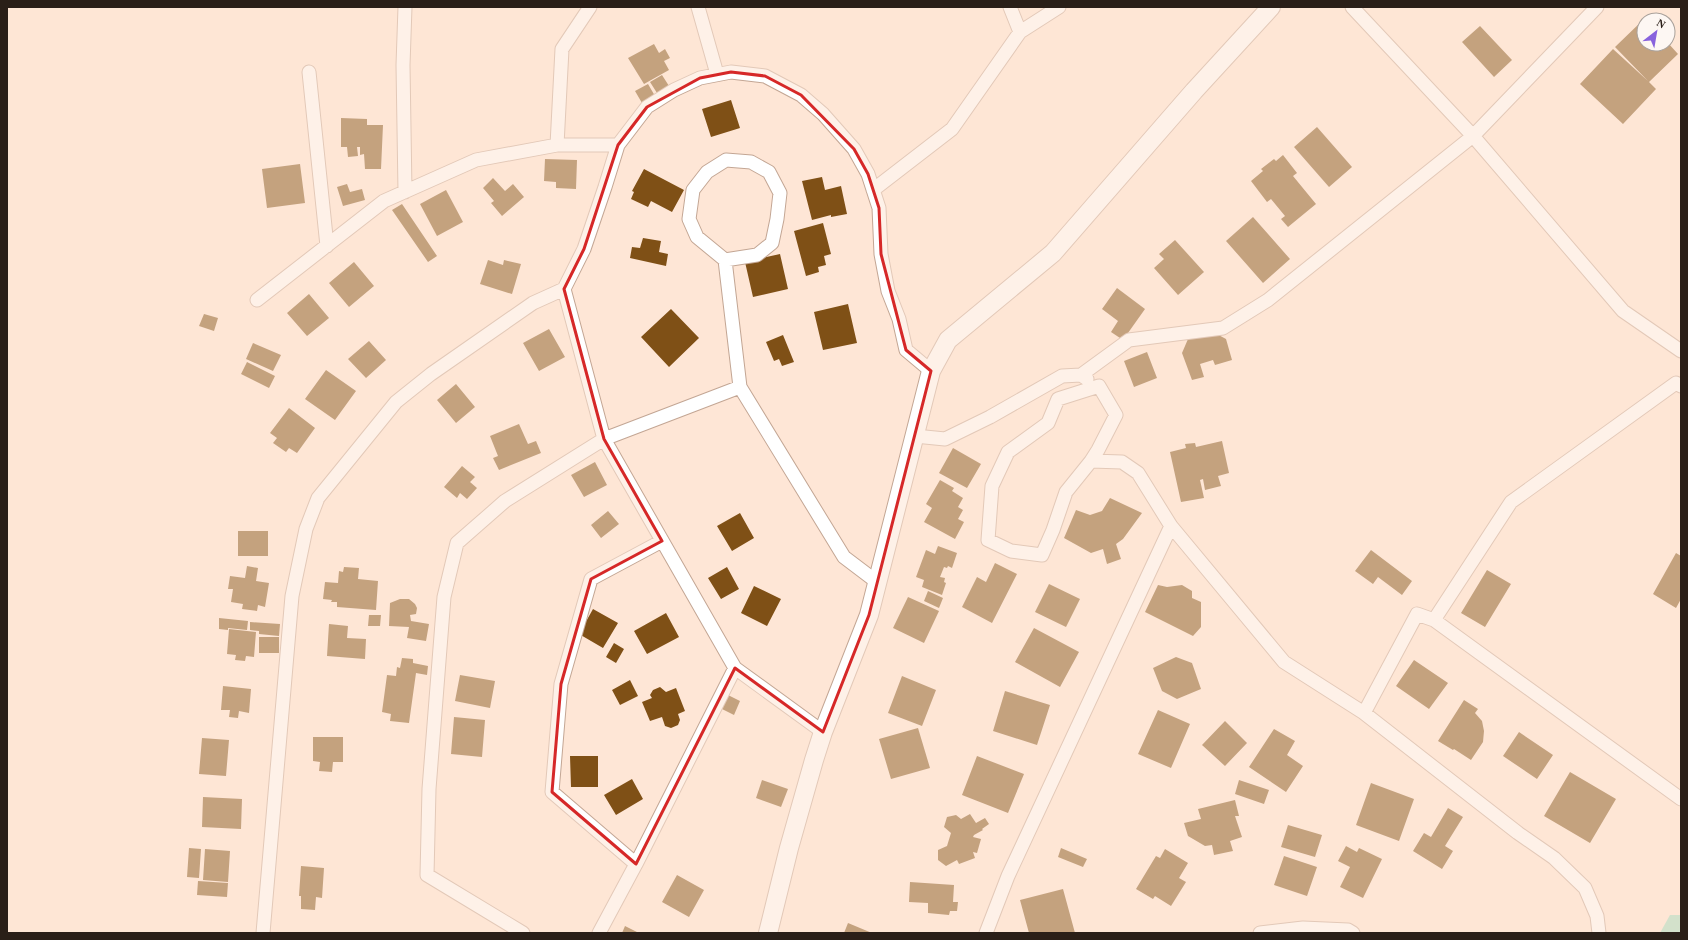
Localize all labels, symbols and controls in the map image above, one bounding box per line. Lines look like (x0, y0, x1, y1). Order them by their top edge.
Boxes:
north arrow (1636, 12, 1676, 52)
text: N (1655, 16, 1668, 31)

